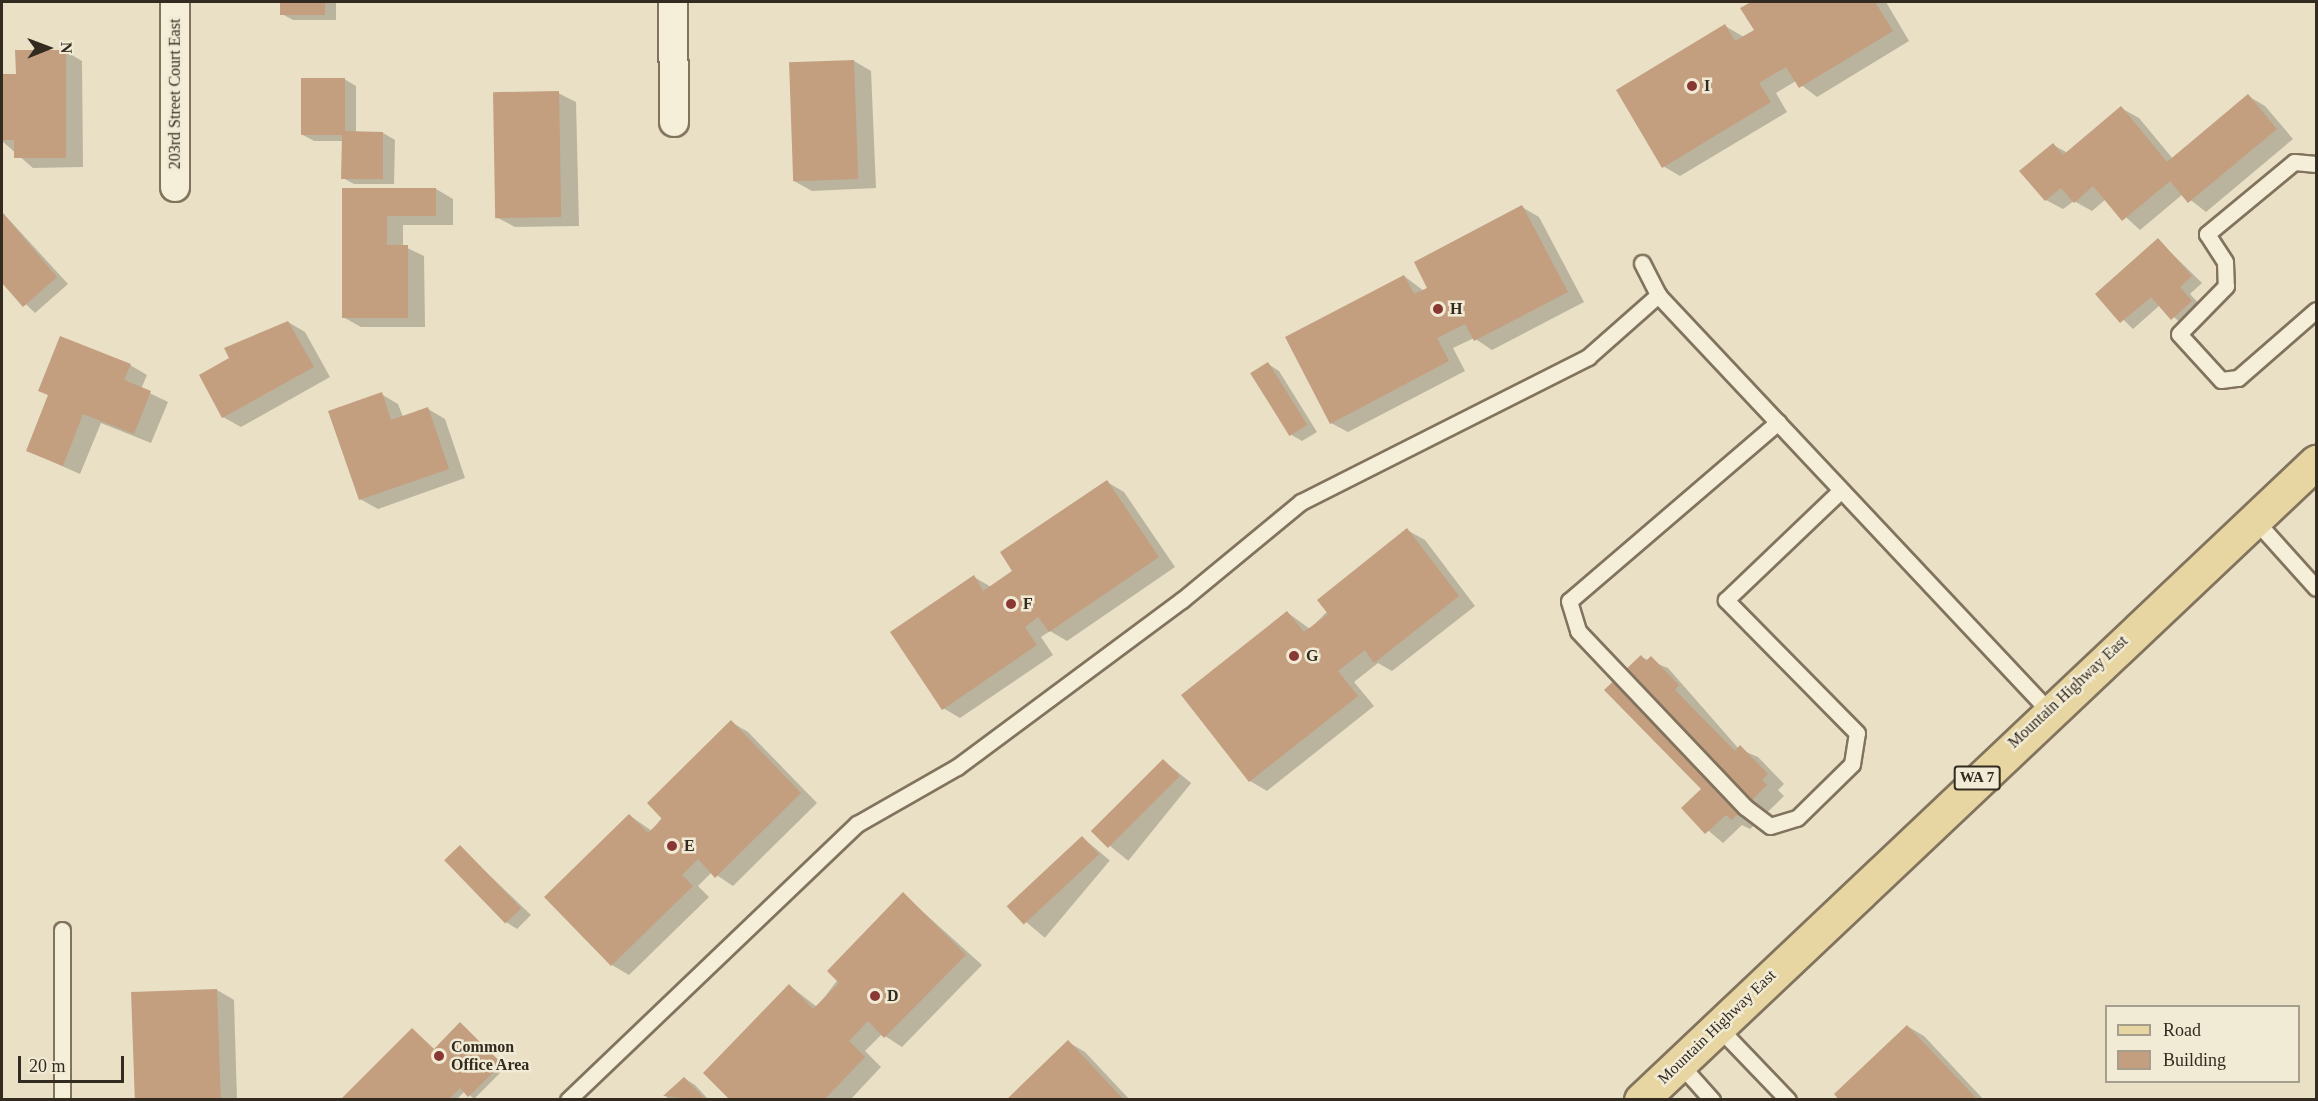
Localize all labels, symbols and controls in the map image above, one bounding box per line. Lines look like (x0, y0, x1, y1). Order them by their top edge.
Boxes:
north arrow (18, 18, 78, 78)
street label: 203rd Street Court East (165, 19, 185, 169)
text: N (58, 42, 75, 54)
place label: I (1704, 76, 1710, 96)
marker: I (1685, 79, 1699, 93)
place label: H (1450, 299, 1462, 319)
marker: H (1431, 302, 1445, 316)
place label: F (1023, 594, 1033, 614)
marker: F (1004, 597, 1018, 611)
street label: Mountain Highway East (2004, 632, 2132, 752)
place label: G (1306, 646, 1318, 666)
marker: G (1287, 649, 1301, 663)
road number: WA 7 (1953, 766, 2001, 790)
place label: E (684, 836, 695, 856)
marker: E (665, 839, 679, 853)
street label: Mountain Highway East (1654, 966, 1780, 1088)
place label: D (887, 986, 899, 1006)
marker: D (868, 989, 882, 1003)
legend (2105, 1005, 2300, 1083)
text: Road (2163, 1020, 2201, 1040)
place label: Common Office Area (451, 1037, 530, 1075)
scale bar (21, 1044, 128, 1082)
marker: Common Office Area (432, 1049, 446, 1063)
text: Building (2163, 1050, 2226, 1070)
text: 20 m (29, 1056, 66, 1076)

